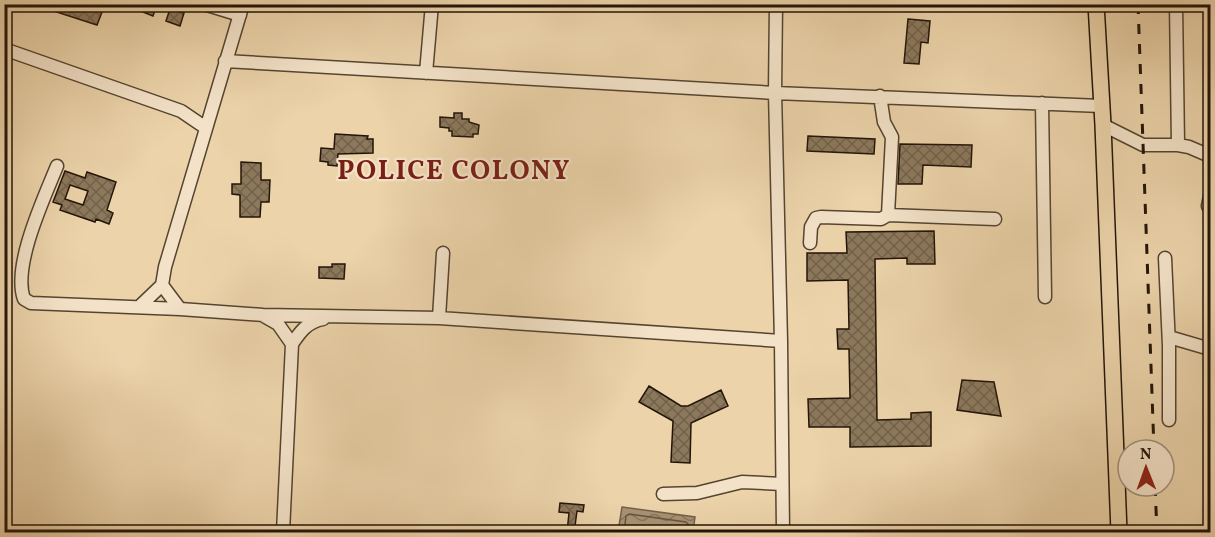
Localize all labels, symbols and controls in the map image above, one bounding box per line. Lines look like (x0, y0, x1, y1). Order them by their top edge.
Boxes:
district label: POLICE COLONY (337, 153, 571, 191)
north arrow (1116, 438, 1176, 498)
text: N (1140, 444, 1152, 466)

